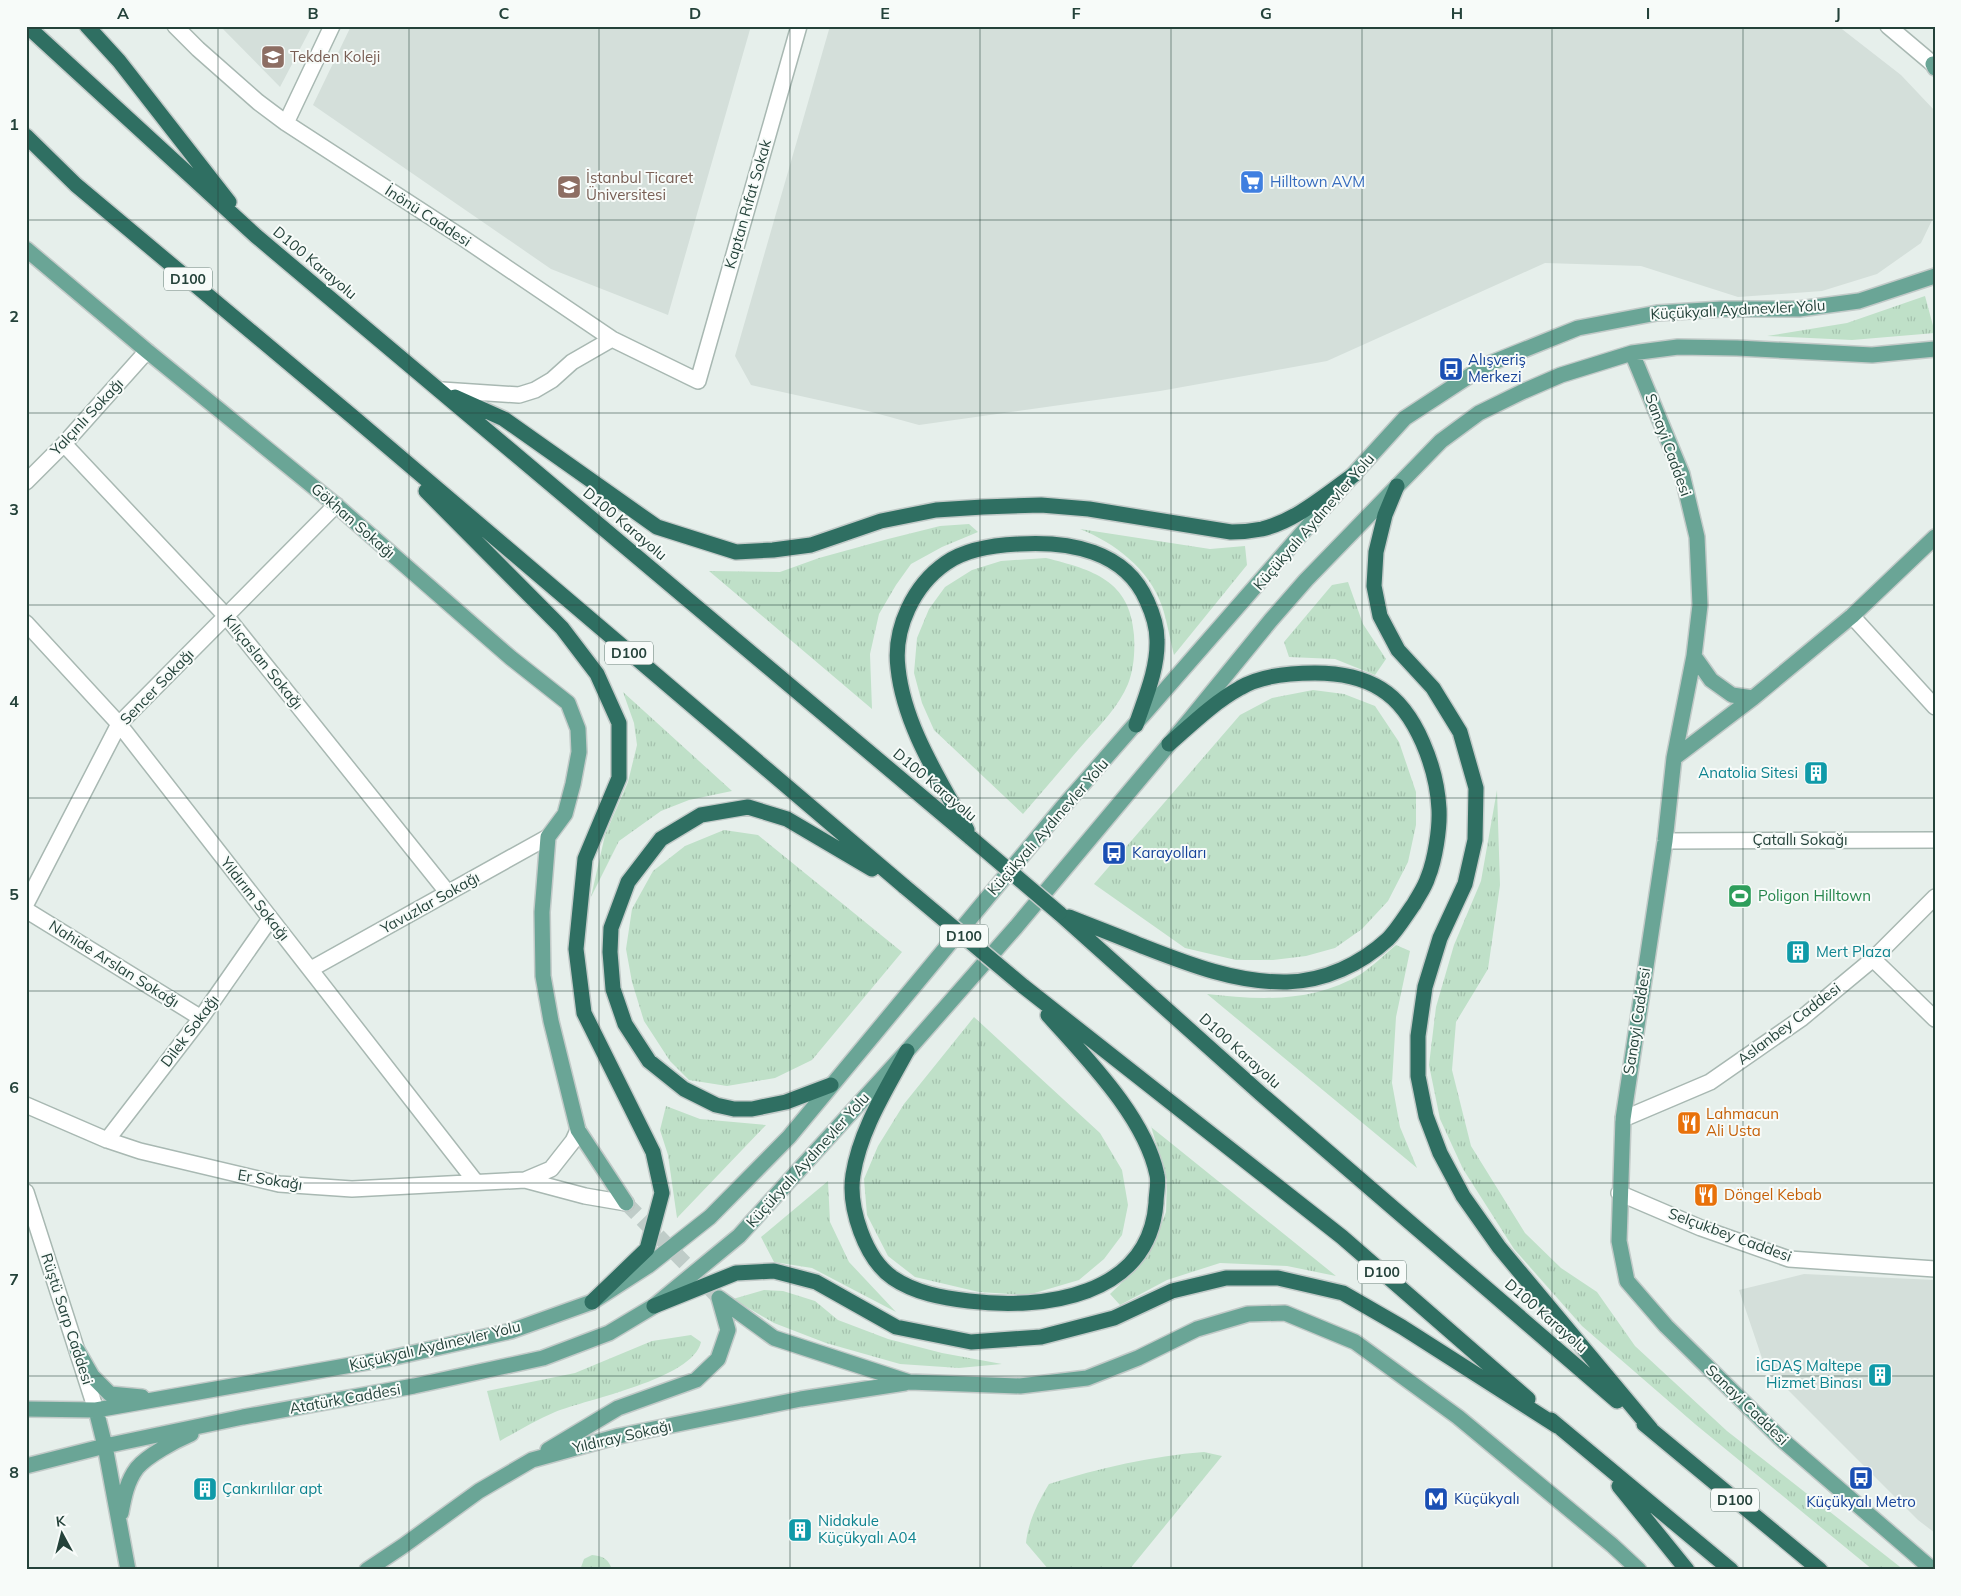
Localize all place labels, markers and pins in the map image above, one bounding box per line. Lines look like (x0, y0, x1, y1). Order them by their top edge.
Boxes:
school or university icon: Tekden Koleji (260, 44, 286, 70)
place label: Tekden Koleji (290, 47, 380, 66)
place label: İstanbul Ticaret Üniversitesi (586, 168, 693, 204)
supermarket icon: Hilltown AVM (1239, 169, 1265, 195)
place label: Hilltown AVM (1270, 172, 1365, 191)
school or university icon: İstanbul Ticaret Üniversitesi (556, 174, 582, 200)
place label: Alışveriş Merkezi (1468, 350, 1526, 386)
bus stop icon: Alışveriş Merkezi (1438, 356, 1464, 382)
building icon: Anatolia Sitesi (1803, 760, 1829, 786)
place label: Anatolia Sitesi (1698, 763, 1798, 782)
bus stop icon: Karayolları (1101, 840, 1127, 866)
place label: Karayolları (1132, 843, 1206, 862)
sports icon: Poligon Hilltown (1727, 883, 1753, 909)
place label: Poligon Hilltown (1758, 886, 1871, 905)
building icon: Mert Plaza (1785, 939, 1811, 965)
place label: Mert Plaza (1816, 942, 1891, 961)
place label: Lahmacun Ali Usta (1706, 1104, 1779, 1140)
restaurant icon: Lahmacun Ali Usta (1676, 1110, 1702, 1136)
restaurant icon: Döngel Kebab (1693, 1182, 1719, 1208)
place label: Döngel Kebab (1724, 1185, 1822, 1204)
place label: İGDAŞ Maltepe Hizmet Binası (1756, 1356, 1862, 1392)
building icon: İGDAŞ Maltepe Hizmet Binası (1867, 1362, 1893, 1388)
bus stop icon: Küçükyalı Metro (1848, 1465, 1874, 1491)
building icon: Çankırılılar apt (192, 1476, 218, 1502)
place label: Çankırılılar apt (222, 1479, 322, 1498)
metro station icon: Küçükyalı (1423, 1486, 1449, 1512)
place label: Küçükyalı (1454, 1489, 1520, 1508)
place label: Küçükyalı Metro (1806, 1492, 1916, 1511)
place label: Nidakule Küçükyalı A04 (818, 1511, 916, 1547)
building icon: Nidakule Küçükyalı A04 (787, 1517, 813, 1543)

